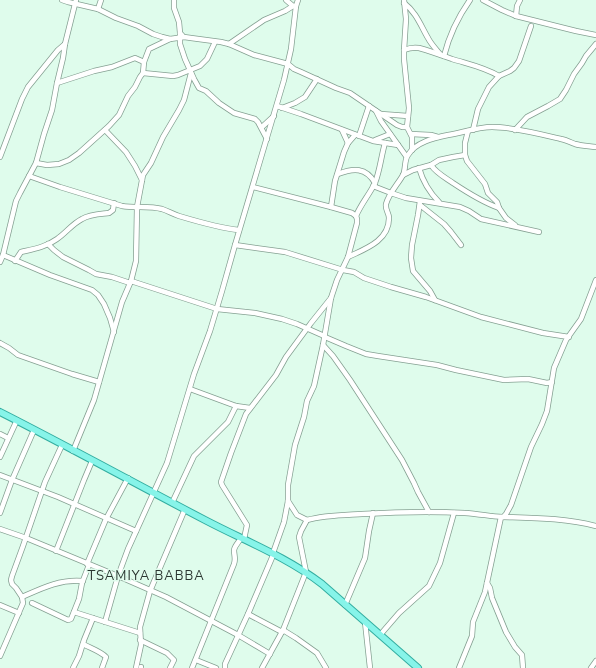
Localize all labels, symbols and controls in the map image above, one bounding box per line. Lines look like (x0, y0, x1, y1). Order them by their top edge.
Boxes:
district label: TSAMIYA BABBA (87, 567, 205, 585)

